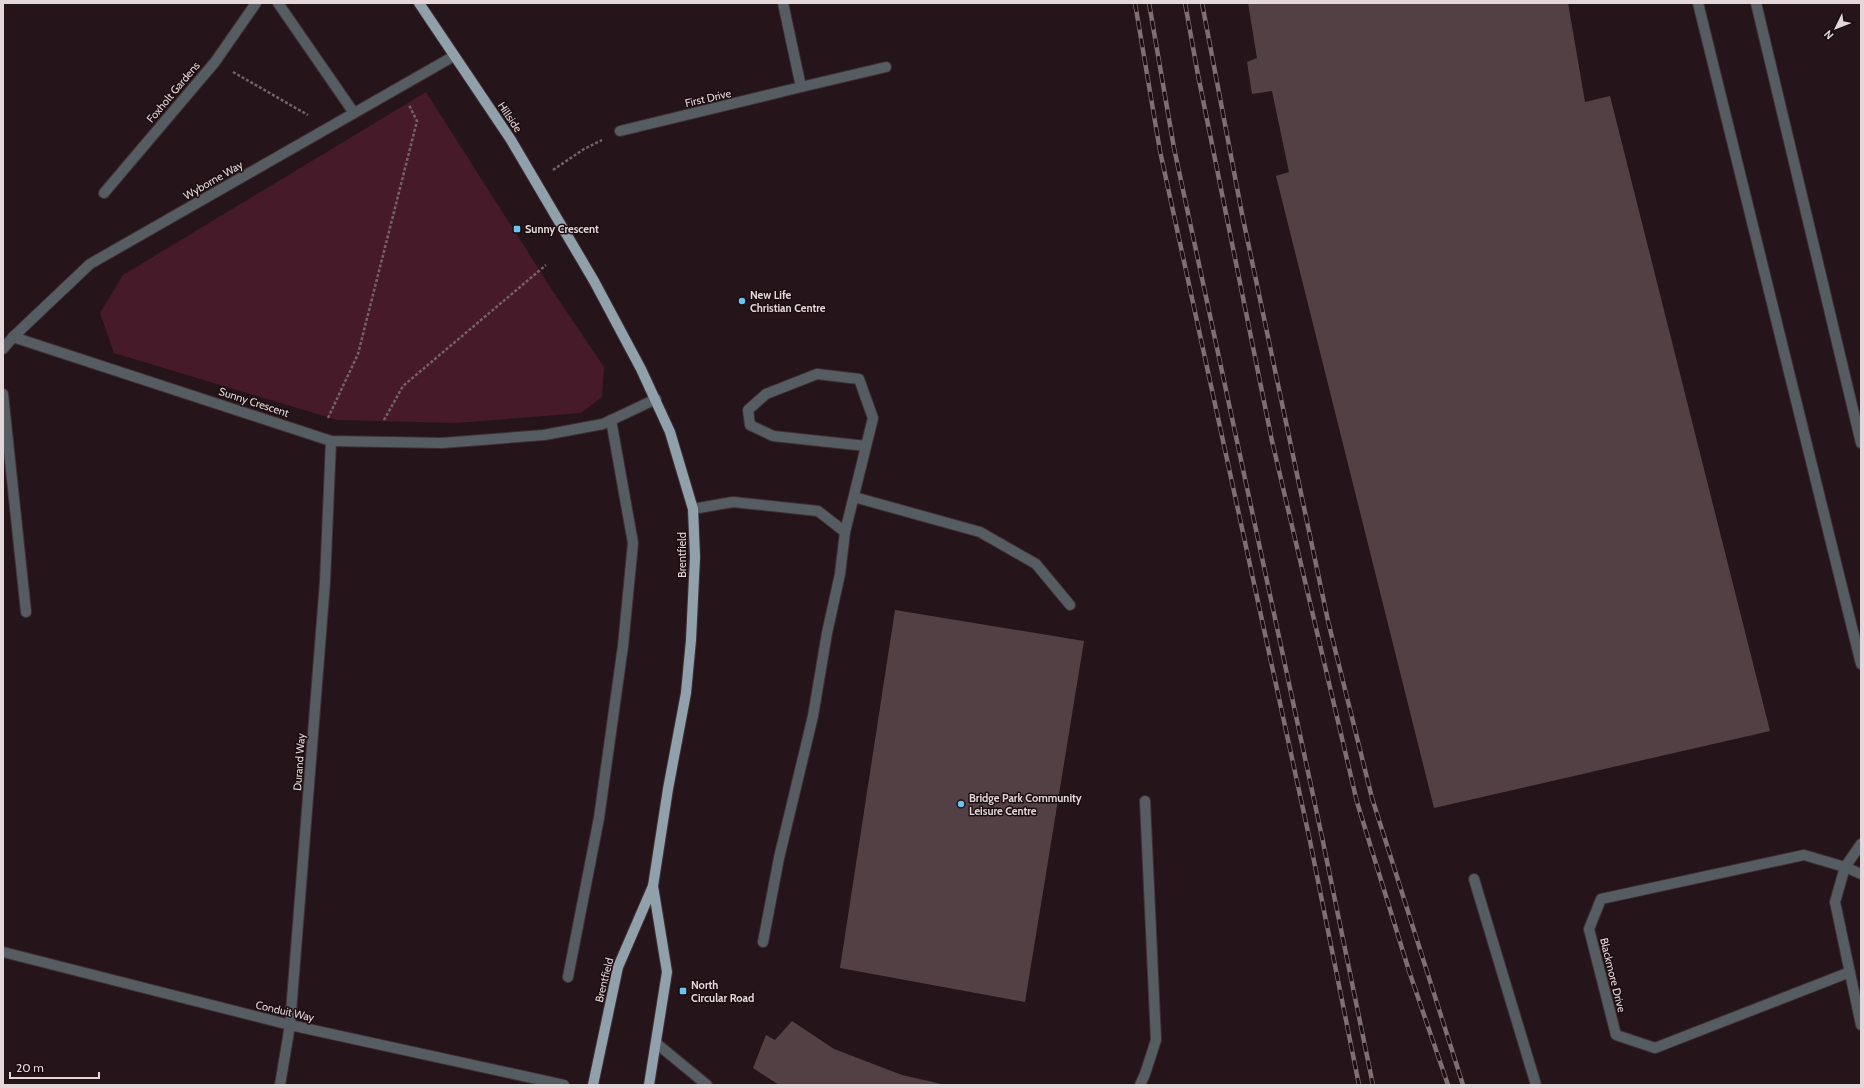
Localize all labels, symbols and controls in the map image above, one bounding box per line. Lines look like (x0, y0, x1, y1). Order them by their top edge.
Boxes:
north arrow (1816, 8, 1856, 48)
text: N (1821, 27, 1836, 42)
street label: Foxholt Gardens (143, 58, 203, 125)
street label: First Drive (684, 86, 733, 110)
street label: Hillside (495, 99, 525, 135)
street label: Wyborne Way (181, 157, 246, 203)
place label: Sunny Crescent (525, 222, 599, 236)
marker: Sunny Crescent (512, 224, 522, 234)
place label: New Life Christian Centre (750, 288, 826, 315)
marker: New Life Christian Centre (737, 296, 747, 306)
street label: Sunny Crescent (217, 384, 291, 420)
street label: Brentfield (675, 532, 689, 578)
street label: Durand Way (290, 732, 308, 791)
place label: Bridge Park Community Leisure Centre (969, 791, 1082, 818)
marker: Bridge Park Community Leisure Centre (956, 799, 966, 809)
street label: Blackmore Drive (1597, 936, 1629, 1014)
street label: Brentfield (592, 956, 616, 1004)
place label: North Circular Road (691, 978, 754, 1005)
marker: North Circular Road (678, 986, 688, 996)
street label: Conduit Way (254, 997, 316, 1025)
scale bar (10, 1054, 99, 1080)
text: 20 m (16, 1060, 44, 1075)

